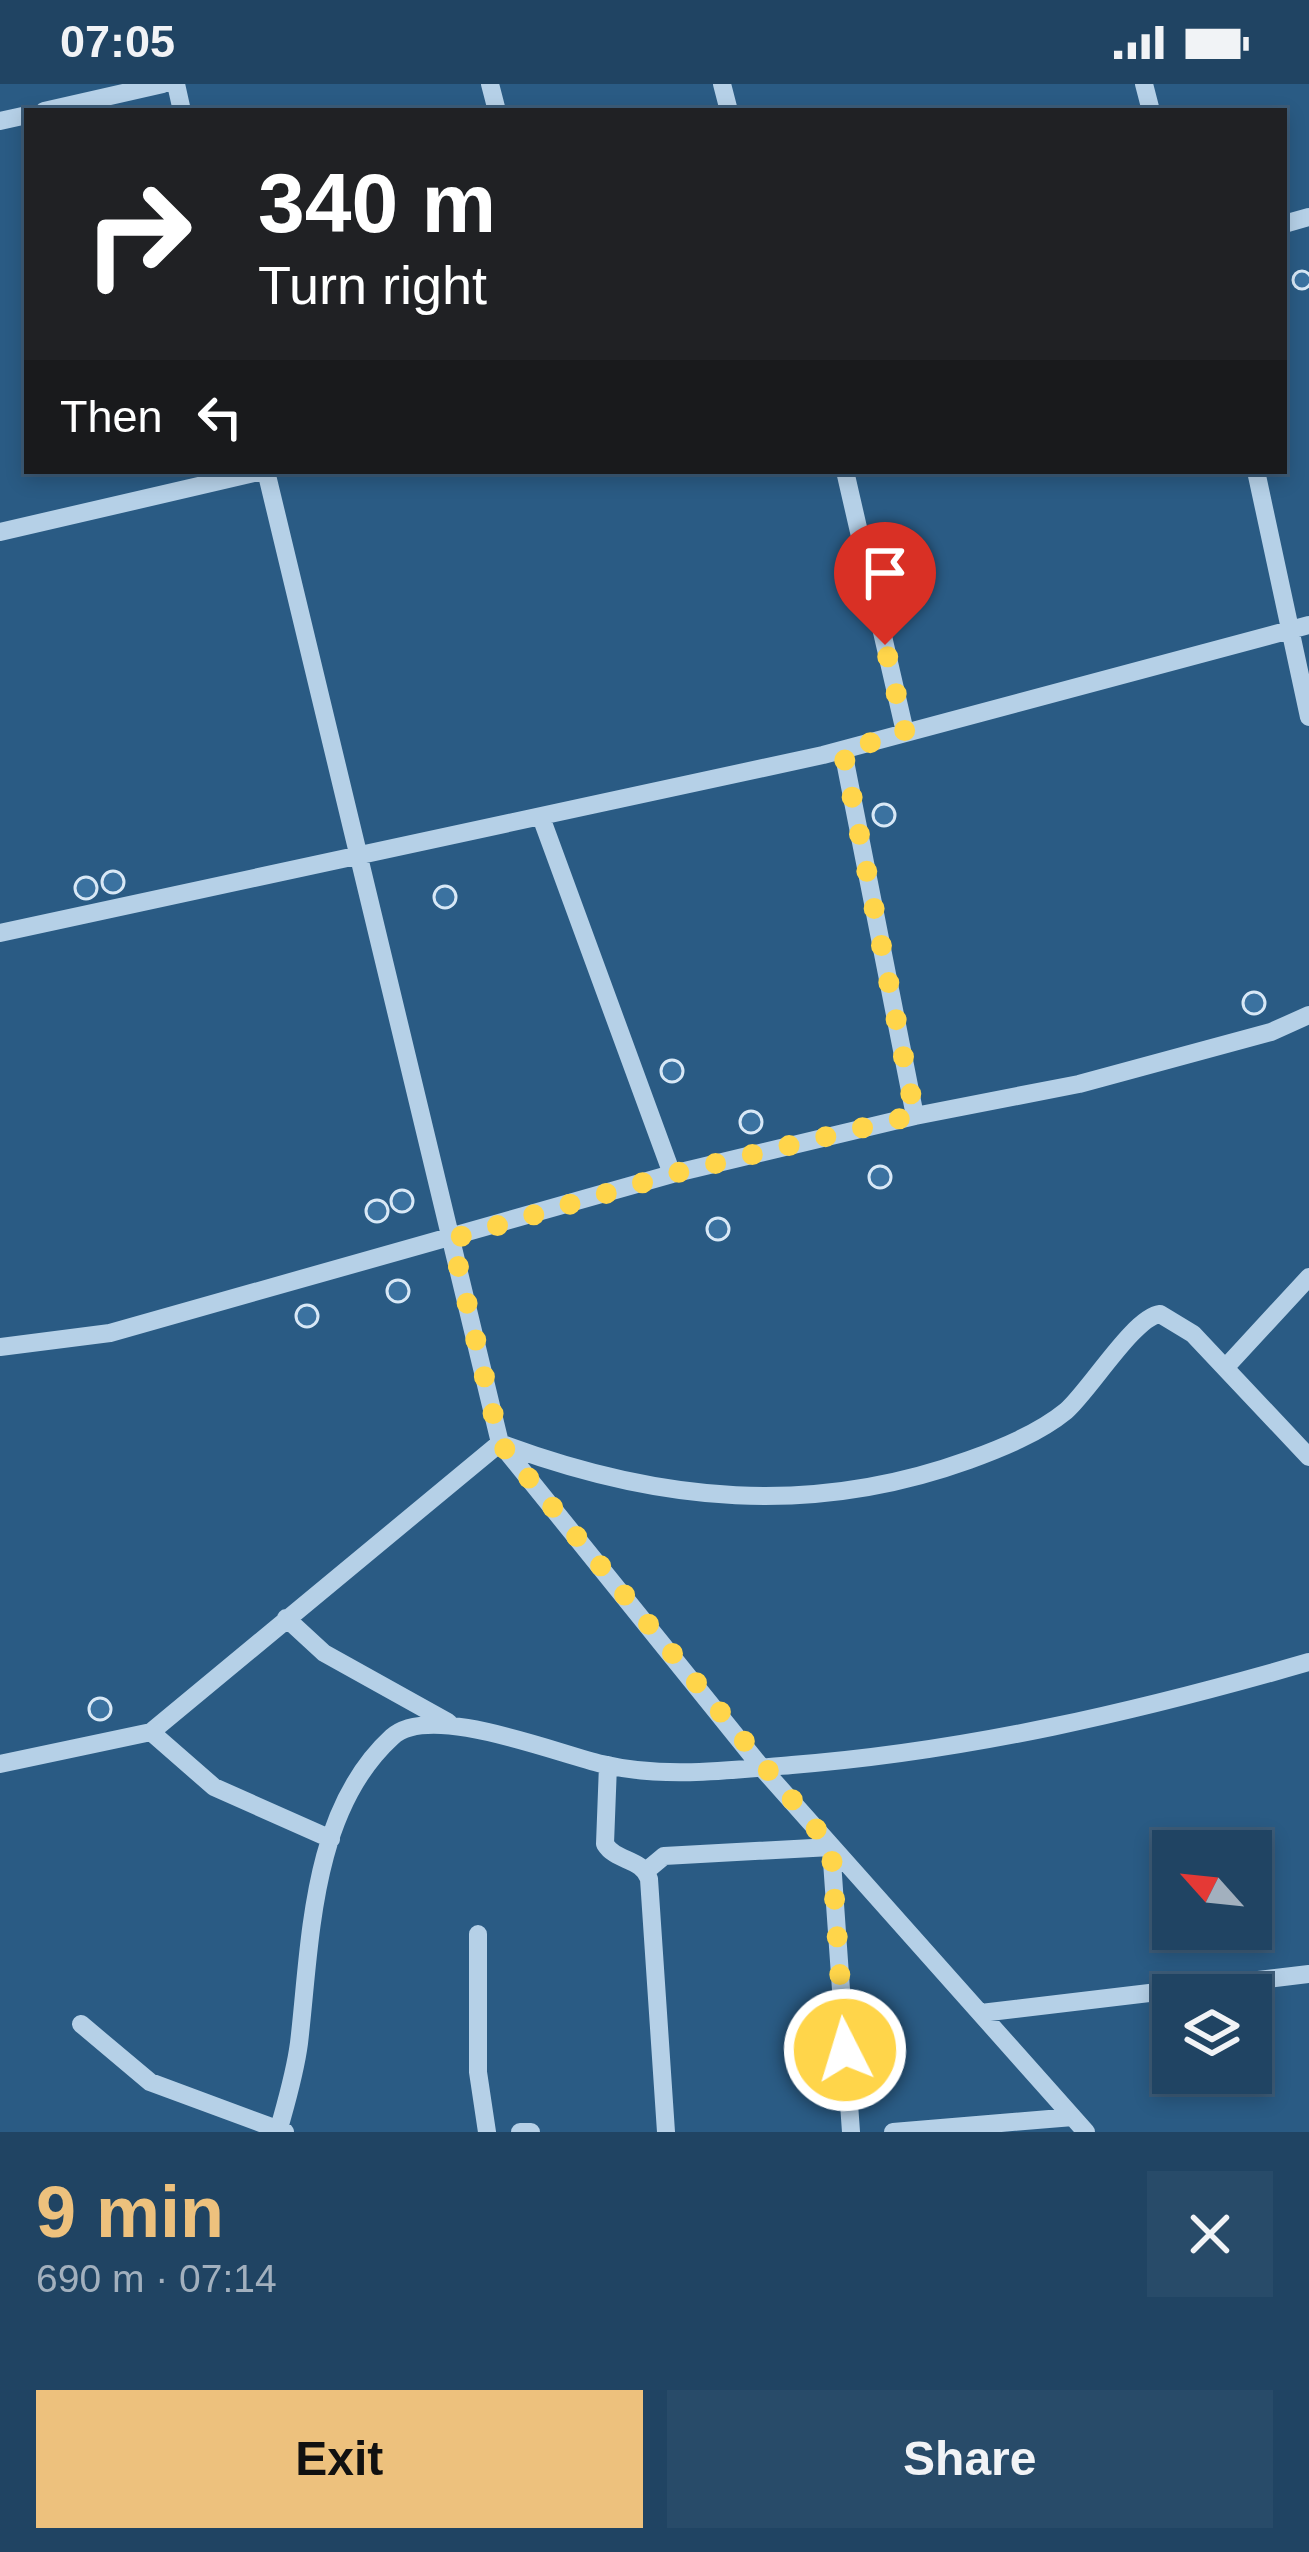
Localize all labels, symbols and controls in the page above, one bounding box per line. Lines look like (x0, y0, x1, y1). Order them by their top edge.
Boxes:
text: 07:05 (60, 16, 175, 67)
icon: right (60, 156, 216, 312)
text: 340 m (258, 156, 496, 250)
text: Turn right (258, 255, 487, 315)
icon: left (187, 384, 253, 450)
text: Then (60, 391, 163, 442)
pin (834, 522, 936, 645)
icon: arrive (852, 540, 918, 606)
north arrow (1152, 1830, 1272, 1950)
map controls (1152, 1830, 1272, 2094)
button: layers (1152, 1974, 1272, 2094)
position arrow (782, 1987, 908, 2113)
button: close (1147, 2171, 1273, 2297)
text: 9 min (36, 2172, 224, 2252)
text: 690 m · 07:14 (36, 2257, 277, 2300)
button: Exit (36, 2390, 643, 2528)
button: Share (667, 2390, 1273, 2528)

